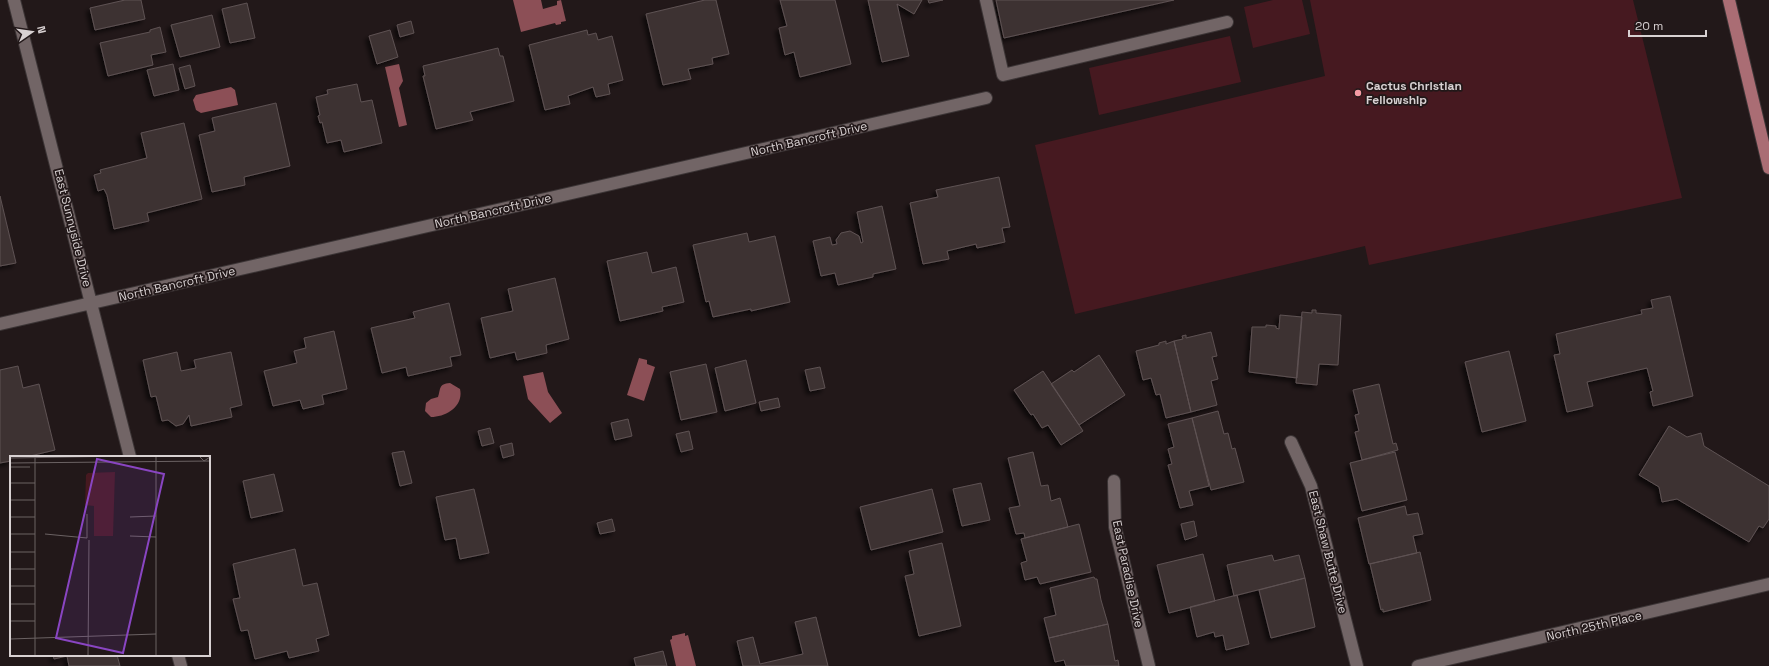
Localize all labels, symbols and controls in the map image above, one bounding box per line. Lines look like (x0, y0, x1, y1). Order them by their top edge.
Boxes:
north arrow (12, 12, 52, 52)
scale bar (1629, 12, 1706, 38)
text: 20 m (1635, 18, 1663, 34)
text: N (34, 25, 49, 35)
place label: Cactus Christian Fellowship (1366, 78, 1462, 108)
marker: Cactus Christian Fellowship (1353, 88, 1363, 98)
street label: North Bancroft Drive (749, 118, 869, 160)
street label: East Sunnyside Drive (51, 167, 95, 289)
street label: North Bancroft Drive (433, 190, 553, 232)
street label: North Bancroft Drive (117, 263, 237, 305)
inset map (10, 456, 210, 656)
street label: East Shaw Butte Drive (1305, 489, 1351, 615)
street label: East Paradise Drive (1109, 519, 1147, 629)
street label: North 25th Place (1545, 607, 1643, 645)

